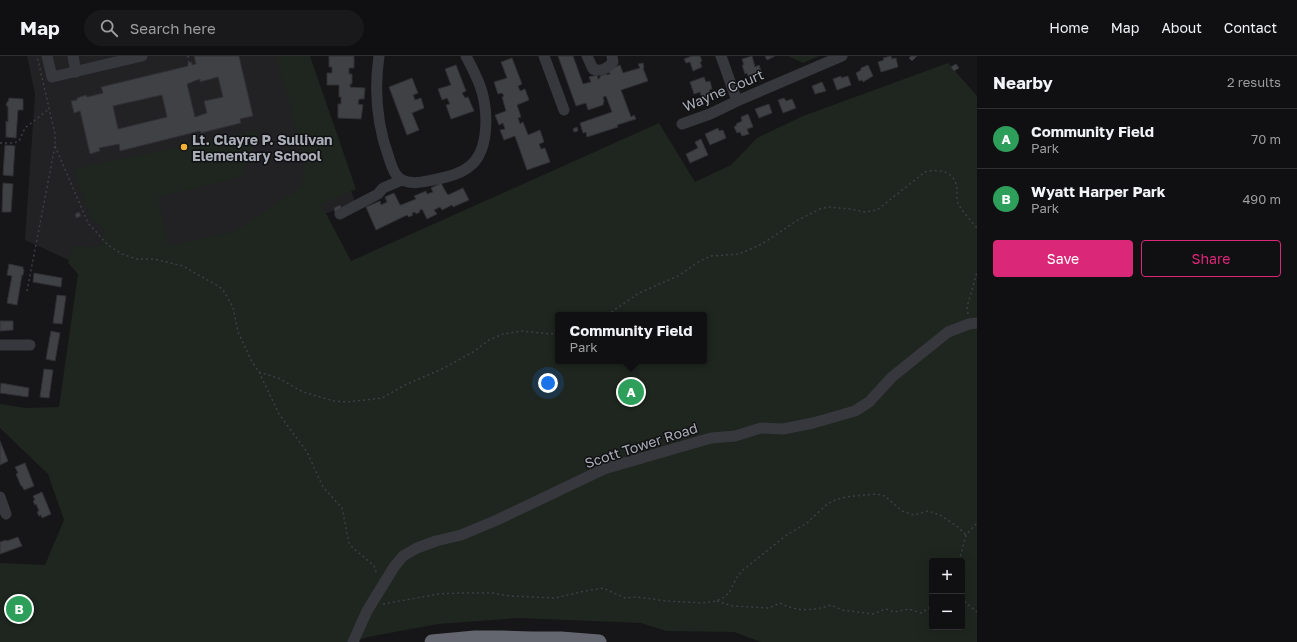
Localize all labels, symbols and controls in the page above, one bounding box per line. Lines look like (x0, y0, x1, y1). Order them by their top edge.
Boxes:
search box (84, 10, 364, 46)
text: Map (20, 16, 60, 39)
icon: search (98, 17, 120, 39)
text: Search here (130, 19, 216, 37)
text: Home (1049, 19, 1089, 36)
text: Map (1111, 19, 1139, 36)
text: About (1161, 19, 1202, 36)
text: Contact (1224, 19, 1277, 36)
street label: Wayne Court (680, 65, 766, 115)
text: Nearby (993, 72, 1053, 93)
text: 2 results (1227, 74, 1281, 90)
text: Community Field (1031, 122, 1154, 140)
place label: Lt. Clayre P. Sullivan Elementary School (192, 131, 333, 164)
text: A (1001, 131, 1011, 147)
text: 70 m (1251, 131, 1281, 147)
text: Park (1031, 140, 1059, 156)
marker: Lt. Clayre P. Sullivan Elementary School (179, 142, 189, 152)
text: Wyatt Harper Park (1031, 182, 1166, 200)
text: B (1001, 191, 1011, 207)
text: 490 m (1242, 191, 1281, 207)
text: Park (1031, 200, 1059, 216)
button: Save (993, 240, 1133, 277)
button: Share (1141, 240, 1281, 277)
popup (555, 312, 707, 364)
text: Community Field (570, 321, 692, 339)
text: Park (570, 339, 598, 355)
your location (538, 373, 558, 393)
pin: A (618, 377, 644, 407)
street label: Scott Tower Road (582, 419, 700, 471)
map controls (929, 558, 965, 630)
button: + (929, 558, 965, 594)
pin: B (6, 594, 32, 624)
button: − (929, 594, 965, 630)

